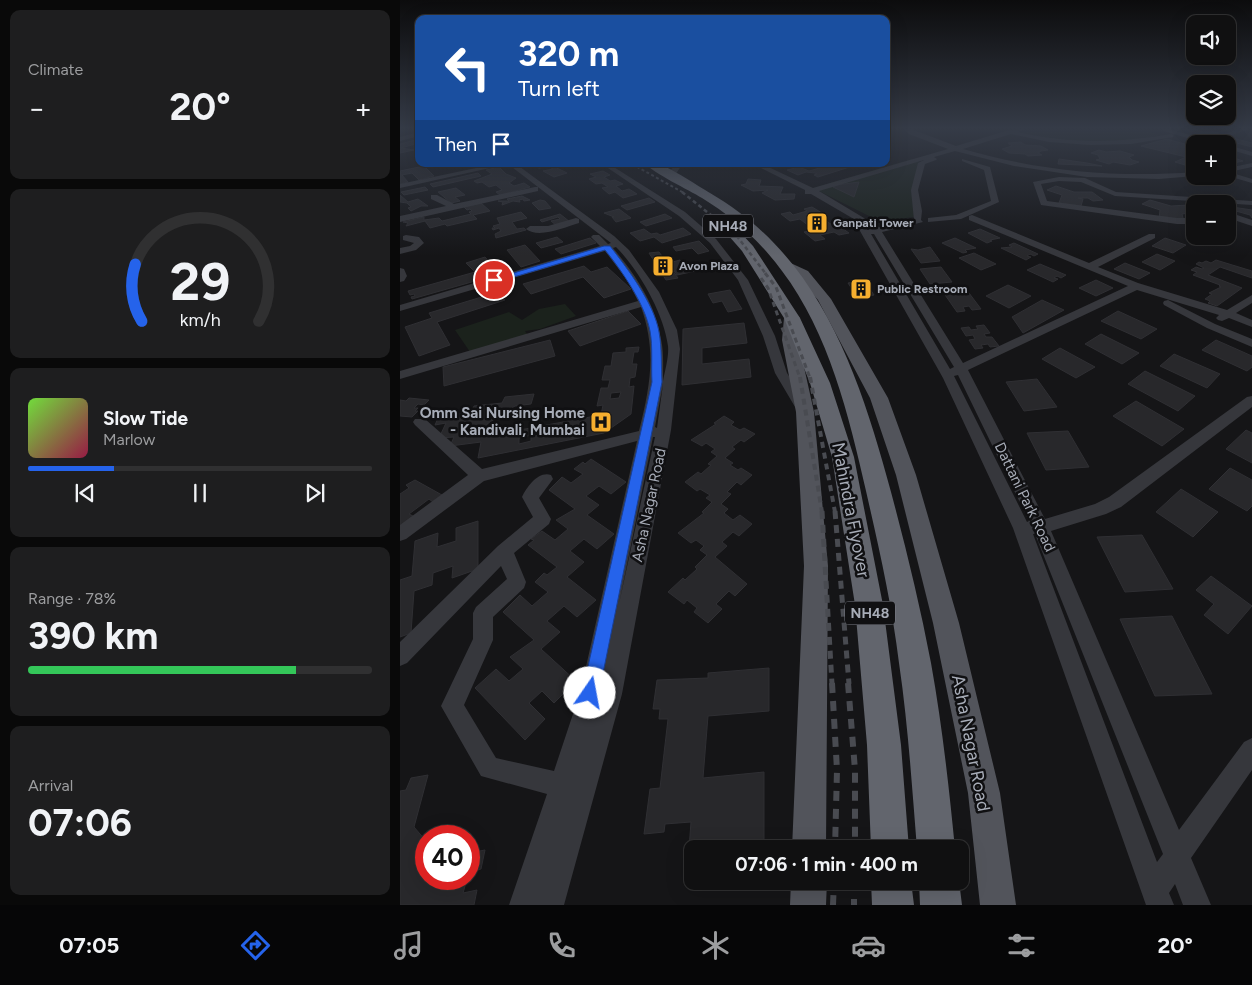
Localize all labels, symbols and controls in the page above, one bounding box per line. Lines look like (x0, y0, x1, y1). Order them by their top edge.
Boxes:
map controls (1186, 15, 1236, 245)
button: sound (1186, 15, 1236, 65)
text: 320 m (518, 33, 619, 75)
icon: left (435, 35, 500, 100)
text: Climate (28, 60, 83, 79)
text: Turn left (518, 75, 600, 102)
button: layers (1186, 75, 1236, 125)
text: 20° (170, 84, 231, 130)
text: − (28, 91, 45, 125)
text: + (355, 91, 372, 125)
icon: arrive (487, 130, 515, 158)
text: Then (435, 133, 477, 156)
button: + (1186, 135, 1236, 185)
button: − (1186, 195, 1236, 245)
building icon: Ganpati Tower (805, 211, 829, 235)
road number: NH48 (703, 215, 753, 238)
place label: Ganpati Tower (833, 216, 914, 230)
text: 29 (170, 251, 230, 313)
building icon: Avon Plaza (651, 254, 675, 278)
pin (473, 259, 515, 301)
place label: Avon Plaza (679, 259, 739, 273)
icon: arrive (480, 266, 508, 294)
building icon: Public Restroom (849, 277, 873, 301)
place label: Public Restroom (877, 282, 967, 296)
text: km/h (180, 309, 220, 330)
place label: Omm Sai Nursing Home - Kandivali, Mumbai (420, 404, 586, 439)
text: Slow Tide (103, 407, 188, 430)
hospital icon: Omm Sai Nursing Home - Kandivali, Mumbai (589, 410, 613, 434)
text: Marlow (103, 430, 155, 449)
street label: Dattani Park Road (991, 439, 1059, 555)
street label: Mahindra Flyover (827, 441, 875, 579)
street label: Asha Nagar Road (628, 446, 670, 564)
icon: previous (71, 479, 99, 507)
icon: pause (186, 479, 214, 507)
icon: next (301, 479, 329, 507)
text: Range · 78% (28, 589, 116, 608)
road number: NH48 (845, 602, 895, 624)
text: 390 km (28, 613, 158, 659)
position arrow (563, 666, 615, 718)
street label: Asha Nagar Road (947, 673, 995, 813)
text: Arrival (28, 776, 73, 795)
text: 07:06 (28, 800, 132, 846)
speed limit sign: 40 (415, 825, 480, 890)
text: 07:06 · 1 min · 400 m (735, 853, 918, 876)
icon: directions (238, 928, 273, 963)
icon: music (391, 928, 426, 963)
icon: phone (544, 928, 579, 963)
icon: climate (698, 928, 733, 963)
icon: car (851, 928, 886, 963)
icon: filters (1004, 928, 1039, 963)
text: 07:05 (59, 932, 119, 959)
text: 20° (1158, 932, 1193, 959)

